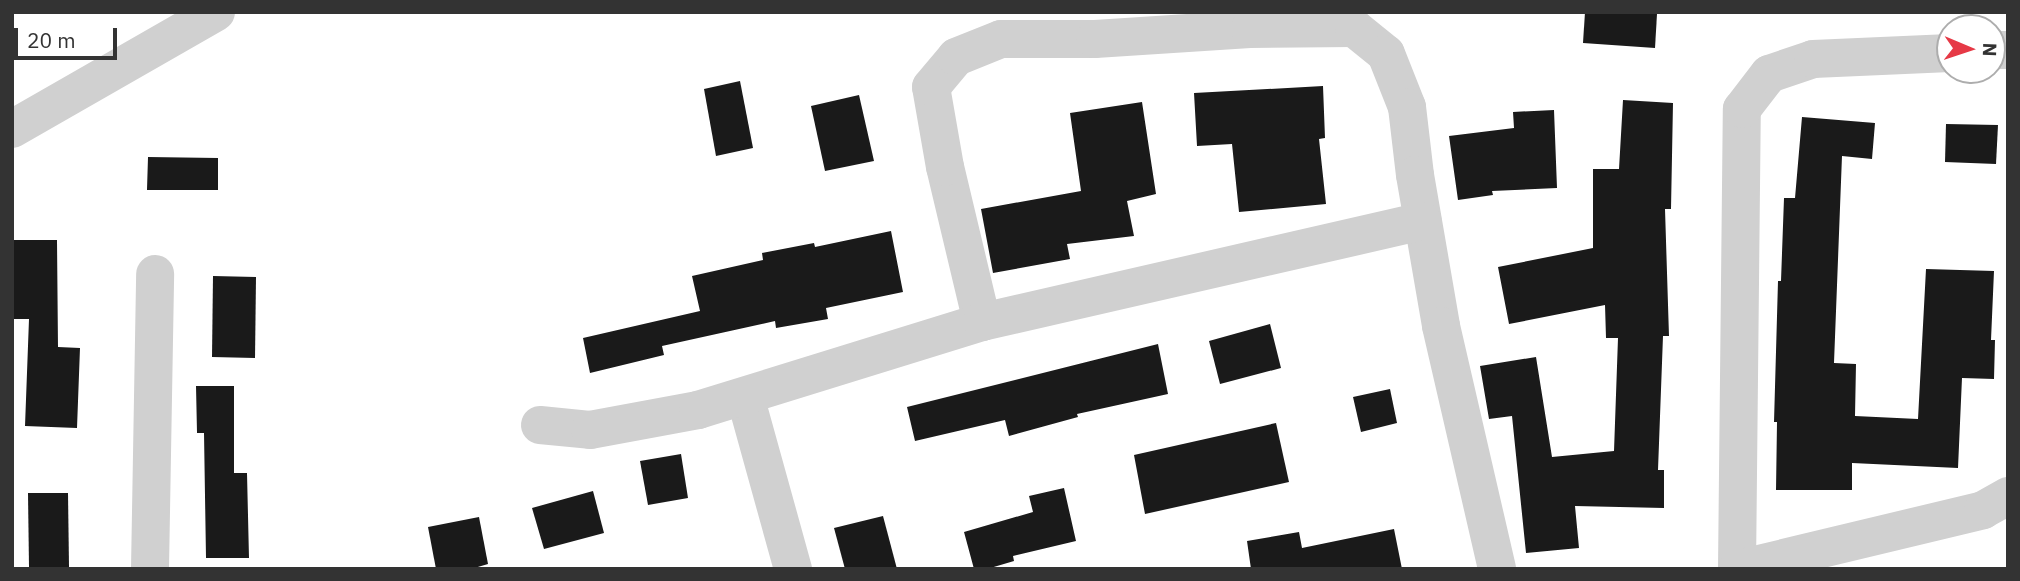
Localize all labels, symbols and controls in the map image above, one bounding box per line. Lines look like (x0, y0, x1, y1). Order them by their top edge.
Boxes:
scale bar (18, 14, 121, 58)
north arrow (1936, 14, 2006, 84)
text: 20 m (27, 26, 76, 54)
text: N (1978, 42, 2002, 57)

